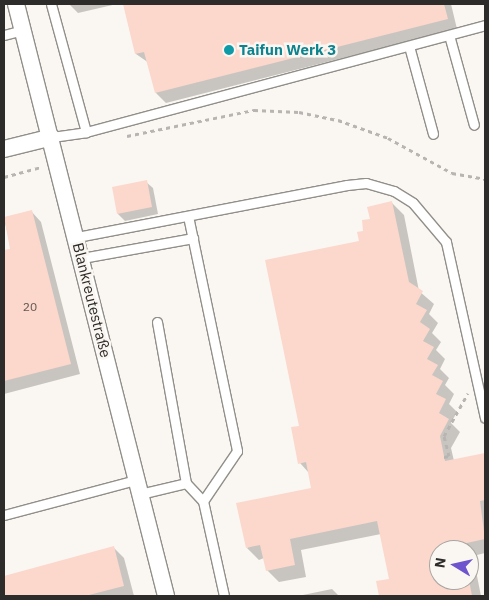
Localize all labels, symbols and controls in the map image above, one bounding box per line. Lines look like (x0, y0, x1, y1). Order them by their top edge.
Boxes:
place label: Taifun Werk 3 (239, 41, 336, 59)
marker: Taifun Werk 3 (223, 44, 235, 56)
street label: Blankreutestraße (69, 241, 115, 359)
house number: 20 (23, 300, 37, 314)
north arrow (429, 540, 479, 590)
text: N (430, 556, 450, 569)

